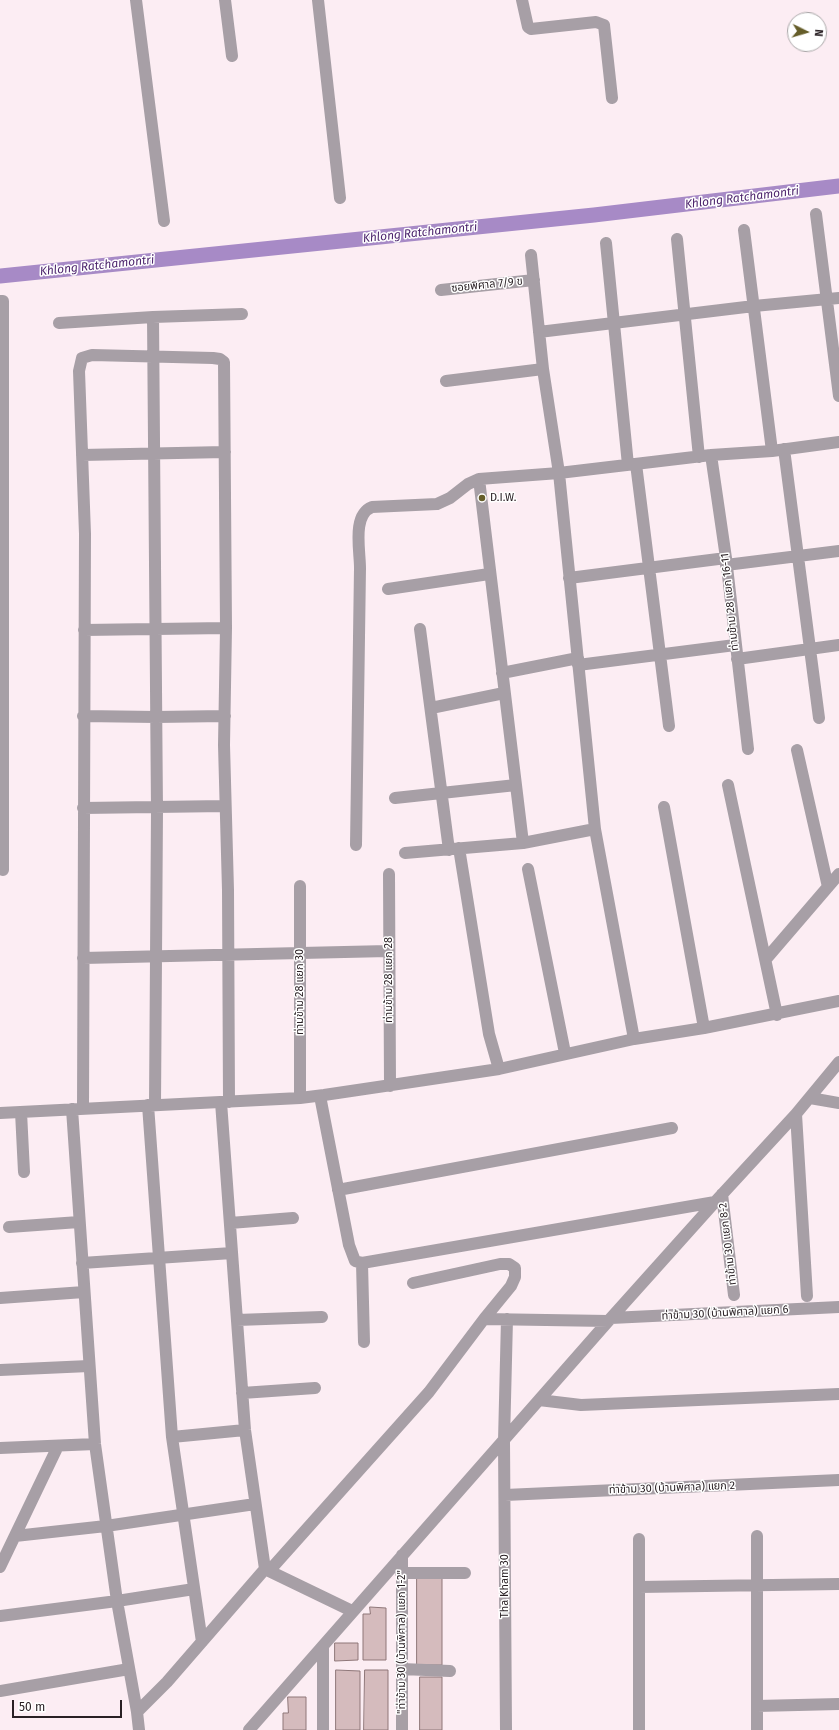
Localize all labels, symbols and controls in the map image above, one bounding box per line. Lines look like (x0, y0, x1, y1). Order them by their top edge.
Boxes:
north arrow (787, 12, 827, 52)
text: N (812, 29, 825, 37)
water label: Khlong Ratchamontri (684, 184, 800, 212)
water label: Khlong Ratchamontri (362, 220, 478, 246)
water label: Khlong Ratchamontri (39, 253, 155, 279)
street label: ซอยพิศาล 7/9 ข (451, 275, 523, 295)
place label: D.I.W. (490, 491, 516, 505)
marker: D.I.W. (477, 493, 487, 503)
street label: ท่ามข้าม 28 แยก 16-11 (718, 553, 742, 651)
street label: ท่ามข้าม 28 แยก 28 (382, 937, 396, 1023)
street label: ท่ามข้าม 28 แยก 30 (293, 949, 307, 1035)
street label: ท่าข้าม 30 แยก 8-2 (716, 1202, 740, 1286)
street label: ท่าข้าม 30 (บ้านพิศาล) แยก 6 (661, 1303, 789, 1323)
street label: ท่าข้าม 30 (บ้านพิศาล) แยก 2 (609, 1479, 735, 1497)
street label: Tha Kham 30 (498, 1554, 512, 1618)
street label: "ท่าข้าม 30 (บ้านพิศาล) แยก 1-2" (395, 1570, 409, 1714)
scale bar (14, 1692, 124, 1718)
text: 50 m (19, 1700, 45, 1714)

